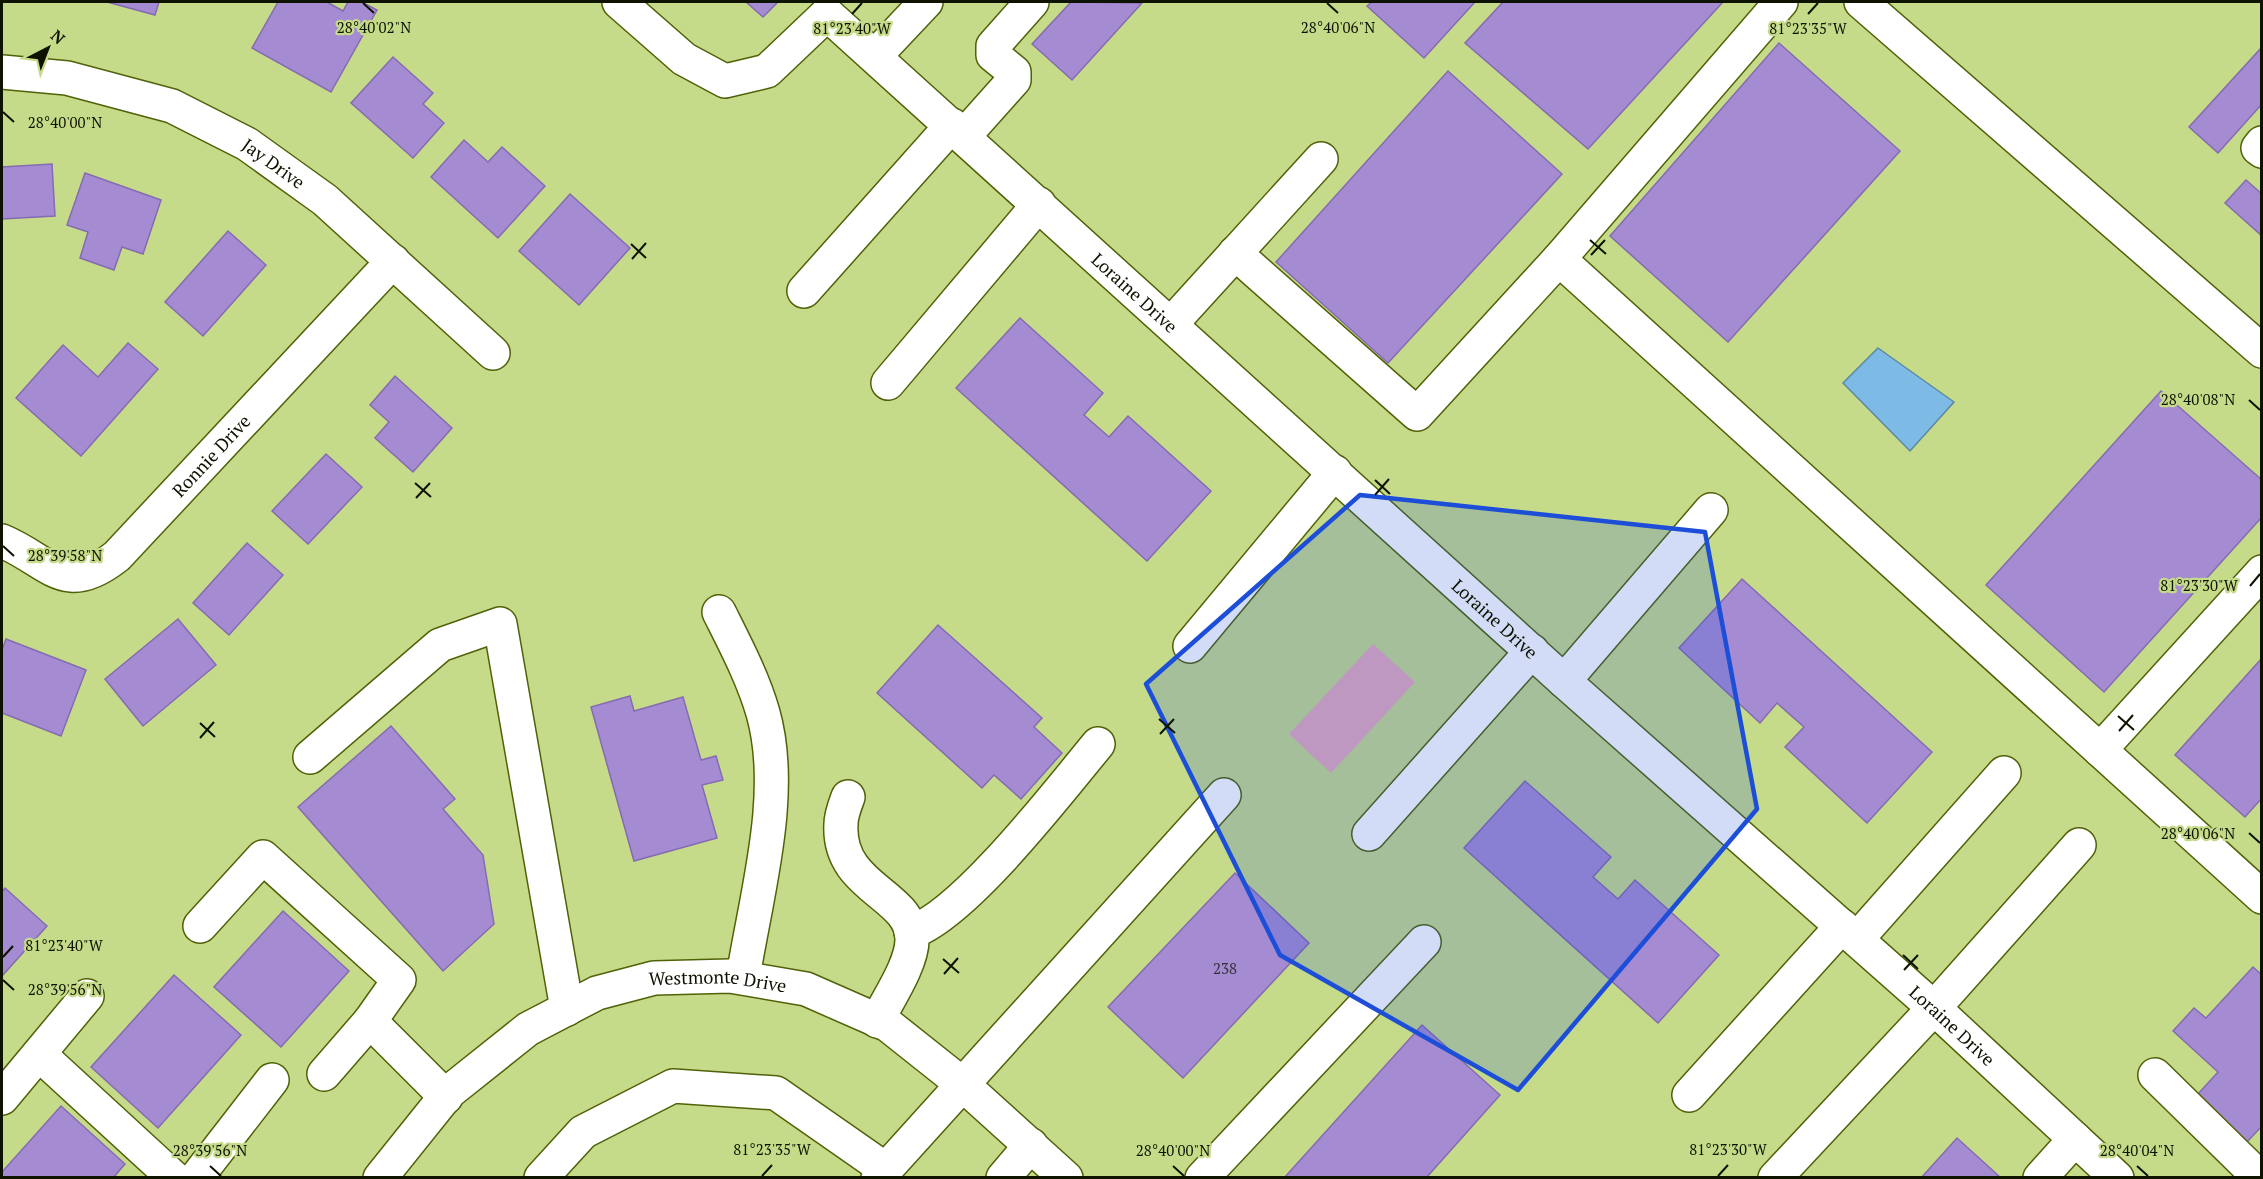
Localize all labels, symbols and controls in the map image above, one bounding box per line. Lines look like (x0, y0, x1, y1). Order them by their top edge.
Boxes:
text: 28°40'02"N (337, 17, 411, 37)
text: 28°40'06"N (1301, 17, 1375, 37)
north arrow (18, 18, 78, 78)
text: 81°23'40"W (813, 18, 892, 38)
text: 81°23'35"W (1769, 18, 1848, 38)
text: N (46, 25, 70, 49)
text: 28°40'00"N (28, 112, 102, 132)
street label: Jay Drive (238, 133, 310, 194)
street label: Loraine Drive (1087, 247, 1183, 338)
text: 28°40'08"N (2161, 389, 2235, 409)
street label: Ronnie Drive (167, 409, 255, 502)
text: 28°39'58"N (28, 545, 102, 565)
street label: Loraine Drive (1447, 573, 1543, 664)
text: 81°23'30"W (2160, 575, 2239, 595)
text: 28°40'06"N (2161, 823, 2235, 843)
text: 81°23'40"W (25, 935, 104, 955)
house number: 238 (1213, 958, 1237, 978)
street label: Westmonte Drive (648, 964, 788, 997)
text: 28°39'56"N (28, 979, 102, 999)
street label: Loraine Drive (1904, 980, 2000, 1071)
text: 81°23'35"W (733, 1139, 812, 1159)
text: 81°23'30"W (1689, 1139, 1768, 1159)
text: 28°39'56"N (173, 1140, 247, 1160)
text: 28°40'00"N (1136, 1140, 1210, 1160)
text: 28°40'04"N (2100, 1140, 2174, 1160)

